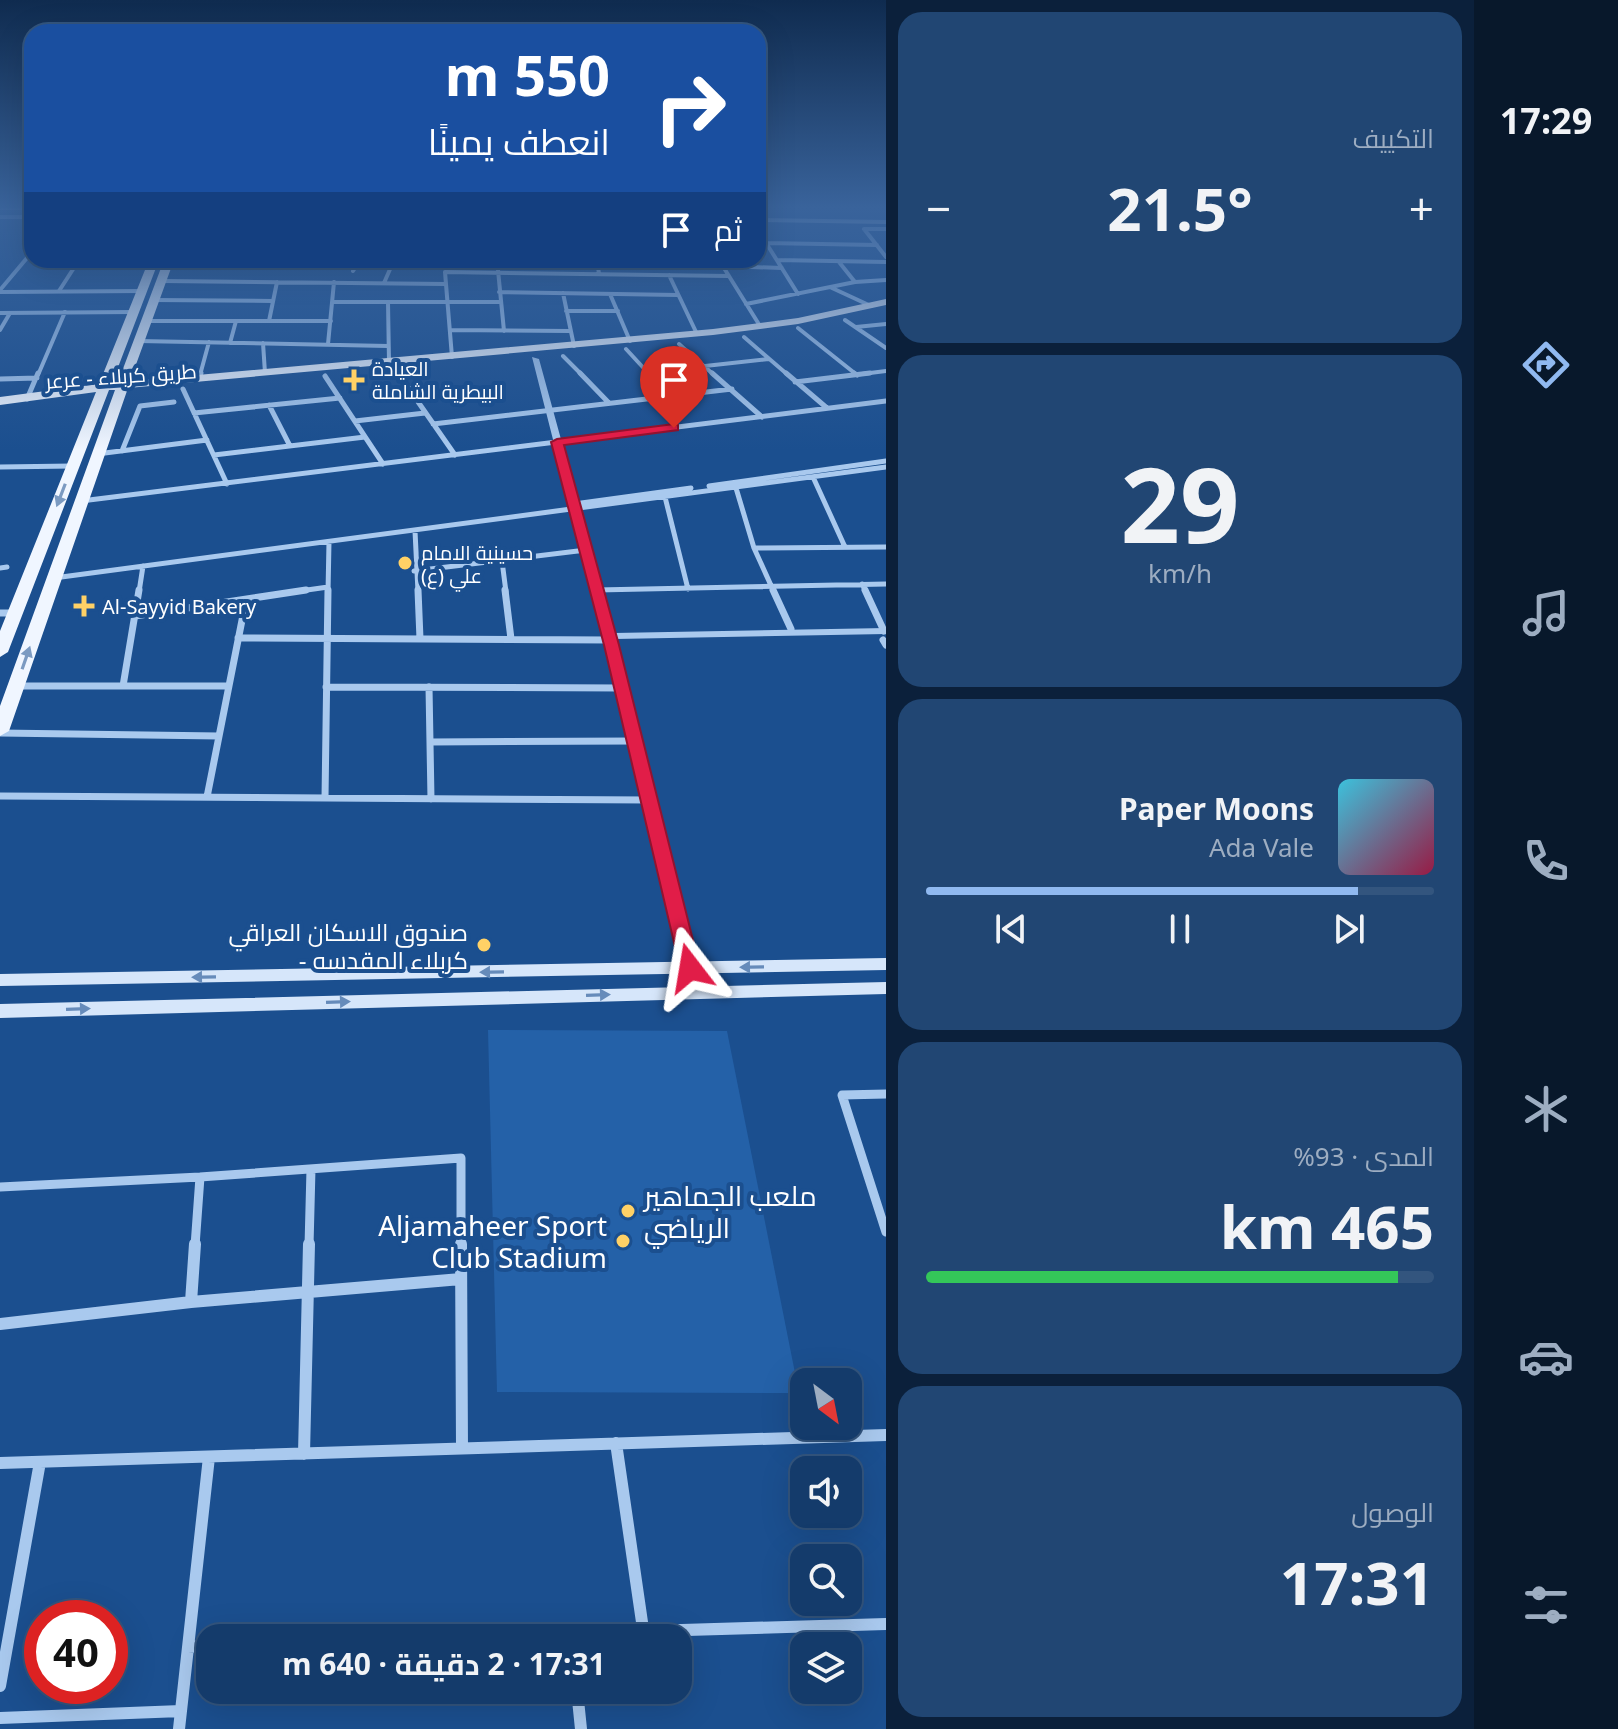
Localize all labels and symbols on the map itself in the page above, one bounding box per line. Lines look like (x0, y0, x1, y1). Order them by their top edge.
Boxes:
pin (640, 346, 708, 428)
place label: العيادة البيطرية الشاملة (372, 355, 504, 405)
street label: طريق كربلاء - عرعر (43, 357, 198, 395)
marker: العيادة البيطرية الشاملة (343, 369, 365, 391)
one-way arrow (54, 483, 67, 507)
place label: حسينية الامام علي (ع) (421, 539, 533, 592)
marker: حسينية الامام علي (ع) (396, 554, 414, 572)
place label: Al-Sayyid Bakery (102, 593, 257, 620)
marker: Al-Sayyid Bakery (73, 595, 95, 617)
one-way arrow (20, 645, 33, 669)
place label: صندوق الاسكان العراقي - كربلاء المقدسه (229, 915, 468, 976)
position arrow (648, 926, 732, 1010)
marker: صندوق الاسكان العراقي - كربلاء المقدسه (475, 936, 493, 954)
one-way arrow (739, 960, 764, 973)
one-way arrow (479, 966, 504, 978)
one-way arrow (191, 971, 216, 983)
one-way arrow (586, 989, 611, 1002)
one-way arrow (326, 996, 351, 1008)
one-way arrow (66, 1003, 91, 1015)
place label: ملعب الجماهير الرياضي (642, 1176, 817, 1249)
marker: ملعب الجماهير الرياضي (619, 1202, 637, 1220)
place label: Aljamaheer Sport Club Stadium (378, 1206, 607, 1276)
marker: Aljamaheer Sport Club Stadium (614, 1232, 632, 1250)
north arrow (790, 1368, 862, 1440)
speed limit sign: 40 (24, 1600, 128, 1704)

